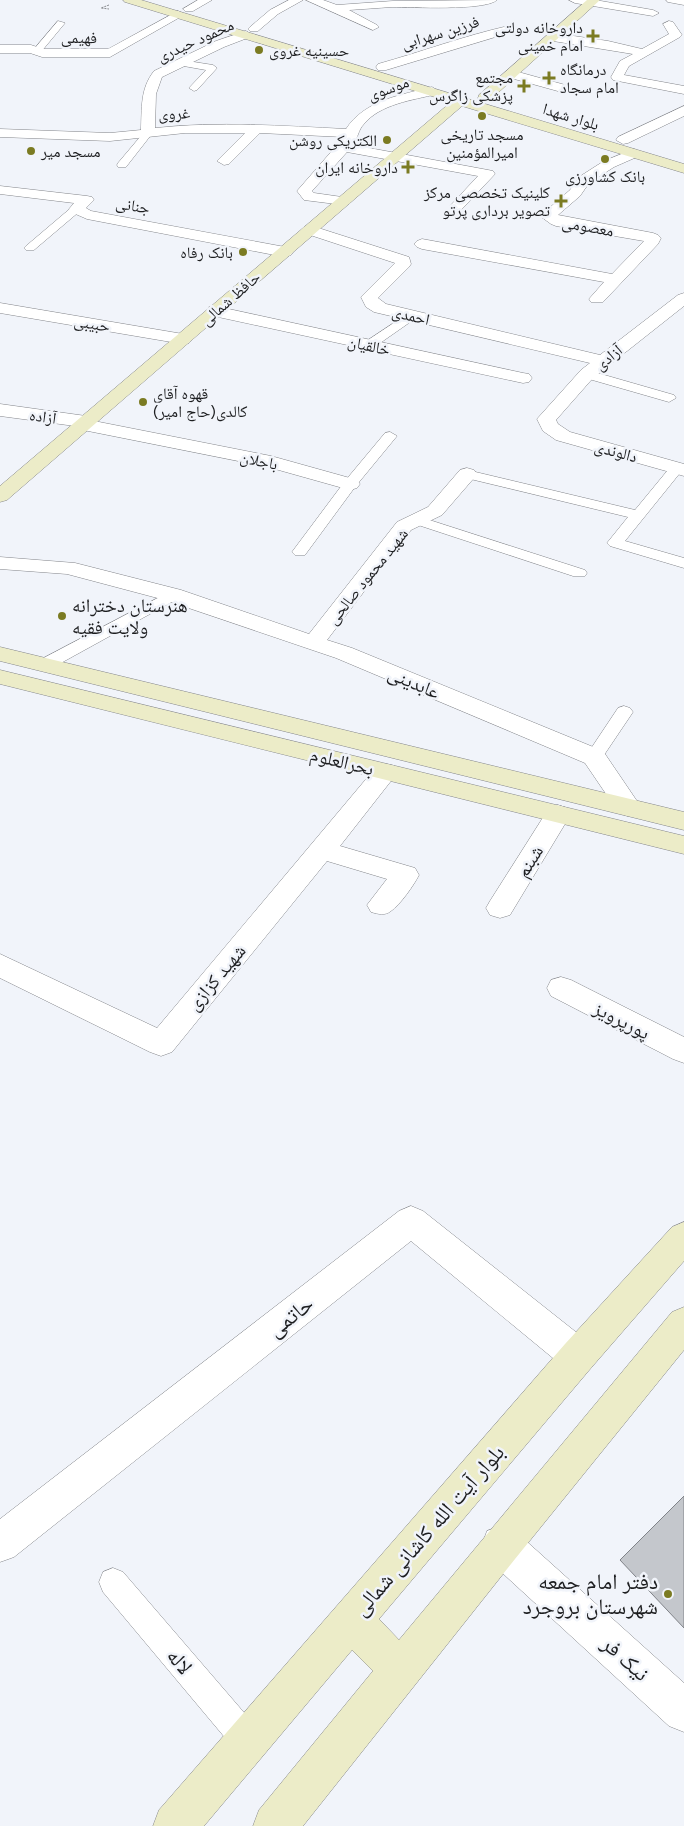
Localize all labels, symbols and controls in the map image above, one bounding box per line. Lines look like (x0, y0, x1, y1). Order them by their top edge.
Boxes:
street label: فرزین سهرابی (399, 12, 482, 54)
street label: محمود حیدری (154, 15, 237, 67)
place label: داروخانه دولتی امام خمینی (495, 18, 583, 56)
street label: فهیمی (61, 28, 97, 48)
marker: داروخانه دولتی امام خمینی (587, 30, 599, 42)
place label: حسینیه غروی (269, 41, 349, 61)
marker: حسینیه غروی (253, 44, 265, 56)
place label: درمانگاه امام سجاد (560, 60, 619, 98)
place label: مجتمع پزشکی زاگرس (429, 68, 513, 106)
marker: درمانگاه امام سجاد (542, 71, 556, 85)
street label: موسوی (365, 72, 412, 106)
marker: مجتمع پزشکی زاگرس (517, 79, 531, 93)
street label: بلوار شهدا (540, 99, 601, 134)
street label: غروی (158, 103, 191, 125)
marker: مسجد تاریخی امیرالمؤمنین (476, 110, 488, 122)
place label: مسجد تاریخی امیرالمؤمنین (441, 125, 523, 163)
place label: الکتریکی روشن (289, 131, 377, 151)
marker: الکتریکی روشن (381, 134, 393, 146)
place label: مسجد میر (40, 142, 101, 161)
marker: مسجد میر (25, 145, 37, 157)
marker: بانک کشاورزی (599, 153, 611, 165)
place label: داروخانه ایران (315, 158, 398, 178)
marker: داروخانه ایران (402, 161, 414, 173)
place label: بانک کشاورزی (565, 167, 645, 187)
place label: کلینیک تخصصی مرکز تصویر برداری پرتو (423, 183, 550, 221)
street label: جنانی (114, 193, 151, 219)
marker: کلینیک تخصصی مرکز تصویر برداری پرتو (554, 194, 568, 208)
street label: معصومی (560, 213, 615, 241)
place label: بانک رفاه (180, 243, 233, 262)
marker: بانک رفاه (237, 246, 249, 258)
street label: حافظ شمالی (197, 267, 265, 330)
street label: احمدی (390, 302, 432, 330)
street label: حبیبی (72, 311, 111, 337)
street label: خالقیان (346, 332, 392, 360)
street label: آزادی (591, 340, 627, 375)
place label: قهوه آقای کالدی(حاج امیر) (153, 384, 248, 422)
marker: قهوه آقای کالدی(حاج امیر) (137, 396, 149, 408)
street label: آزاده (28, 405, 59, 428)
street label: دالوندی (592, 437, 639, 467)
street label: باجلان (238, 447, 279, 475)
street label: شهید محمود صالحی (323, 524, 413, 629)
place label: هنرستان دخترانه ولایت فقیه (72, 594, 188, 639)
marker: هنرستان دخترانه ولایت فقیه (56, 610, 68, 622)
street label: عابدینی (385, 661, 443, 704)
street label: بحرالعلوم (307, 742, 376, 782)
street label: شبنم (511, 841, 549, 882)
street label: شهید کزازی (182, 939, 251, 1015)
street label: پورپرویز (589, 996, 654, 1044)
street label: حاتمی (262, 1290, 319, 1343)
street label: بلوار آیت الله کاشانی شمالی (347, 1439, 510, 1621)
place label: دفتر امام جمعه شهرستان بروجرد (523, 1568, 658, 1620)
marker: دفتر امام جمعه شهرستان بروجرد (662, 1588, 674, 1600)
street label: نیک فر (596, 1629, 655, 1687)
street label: لاله (161, 1643, 198, 1680)

